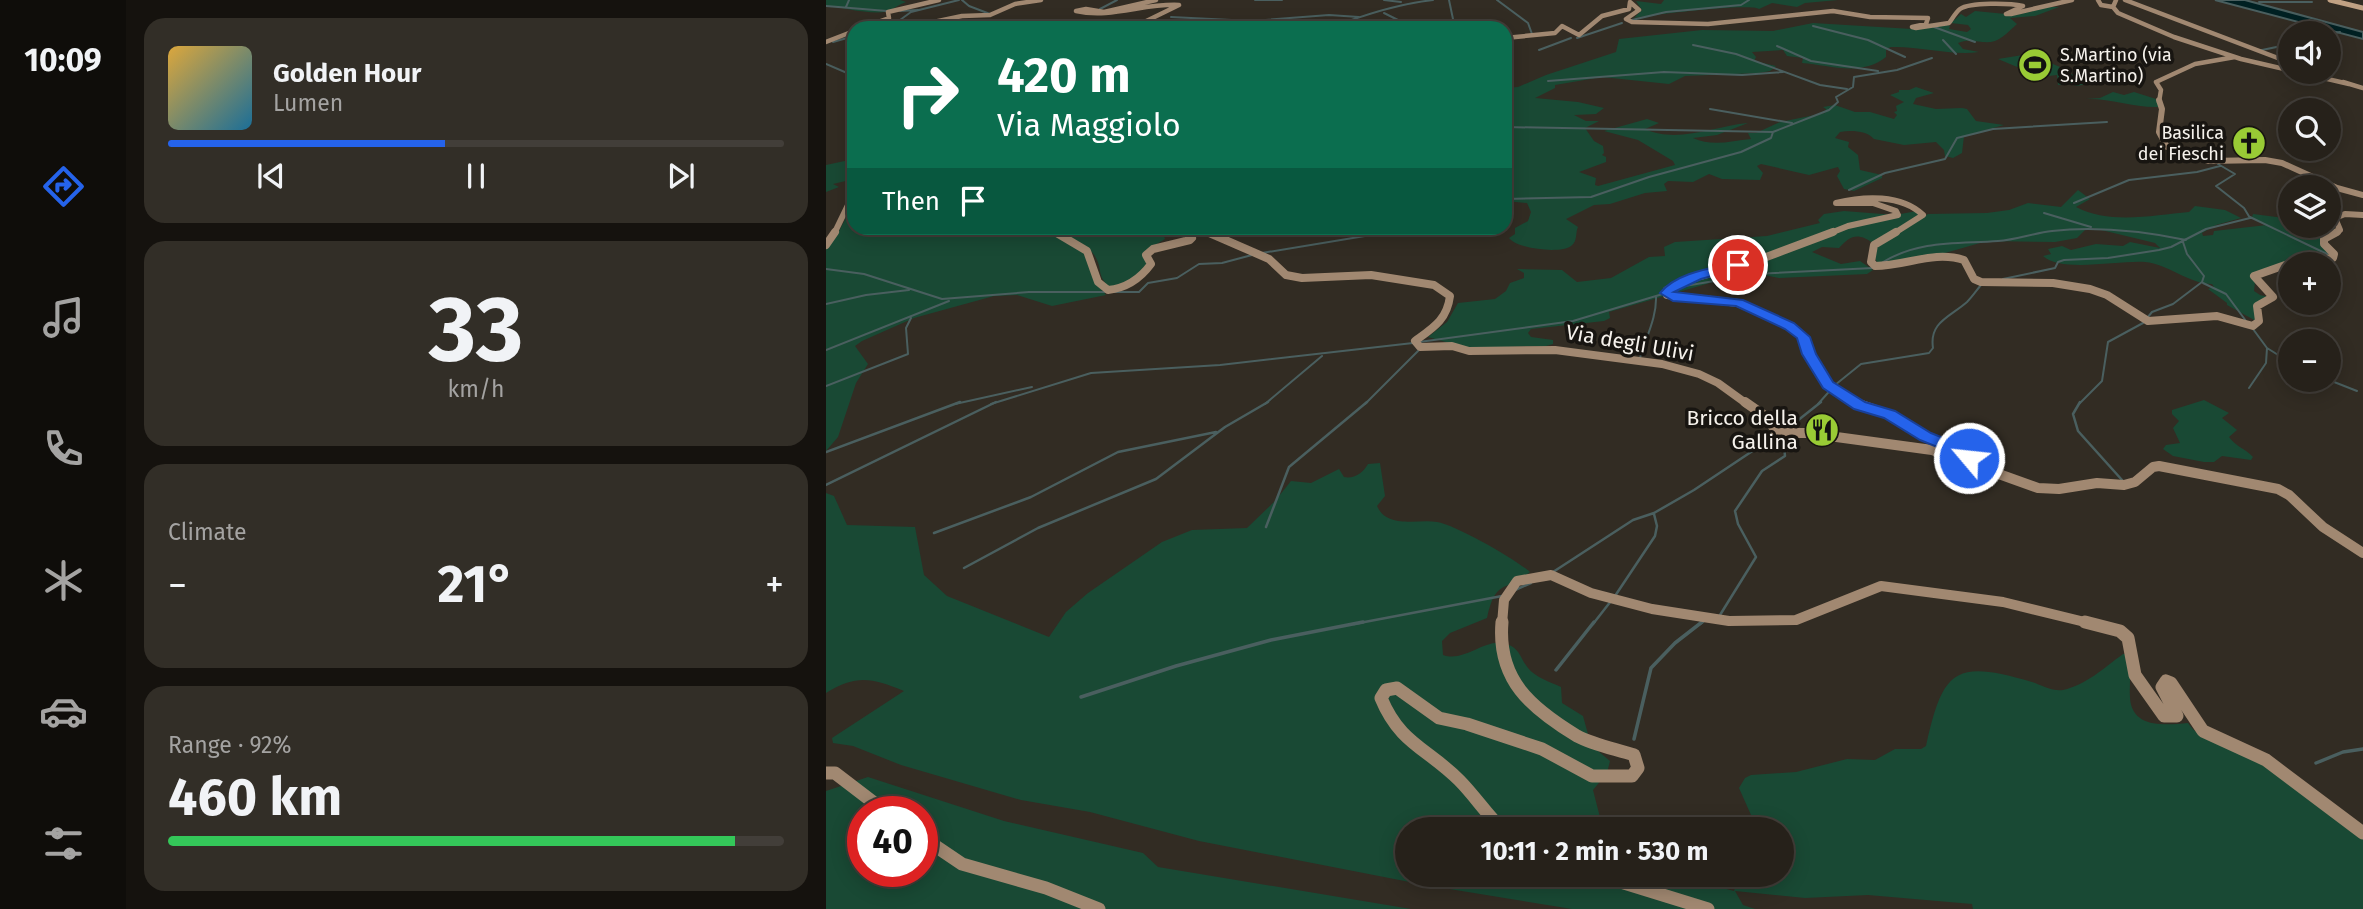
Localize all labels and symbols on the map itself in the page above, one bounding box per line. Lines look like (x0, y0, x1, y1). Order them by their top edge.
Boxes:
place label: S.Martino (via S.Martino) (2060, 44, 2172, 87)
sports icon: S.Martino (via S.Martino) (2016, 46, 2054, 84)
place label: Basilica dei Fieschi (2138, 122, 2224, 165)
church icon: Basilica dei Fieschi (2230, 124, 2268, 162)
pin (1708, 235, 1768, 295)
street label: Via degli Ulivi (1564, 319, 1696, 367)
place label: Bricco della Gallina (1687, 405, 1798, 455)
restaurant icon: Bricco della Gallina (1803, 411, 1841, 449)
position arrow (1932, 421, 2006, 495)
speed limit sign: 40 (847, 796, 938, 887)

